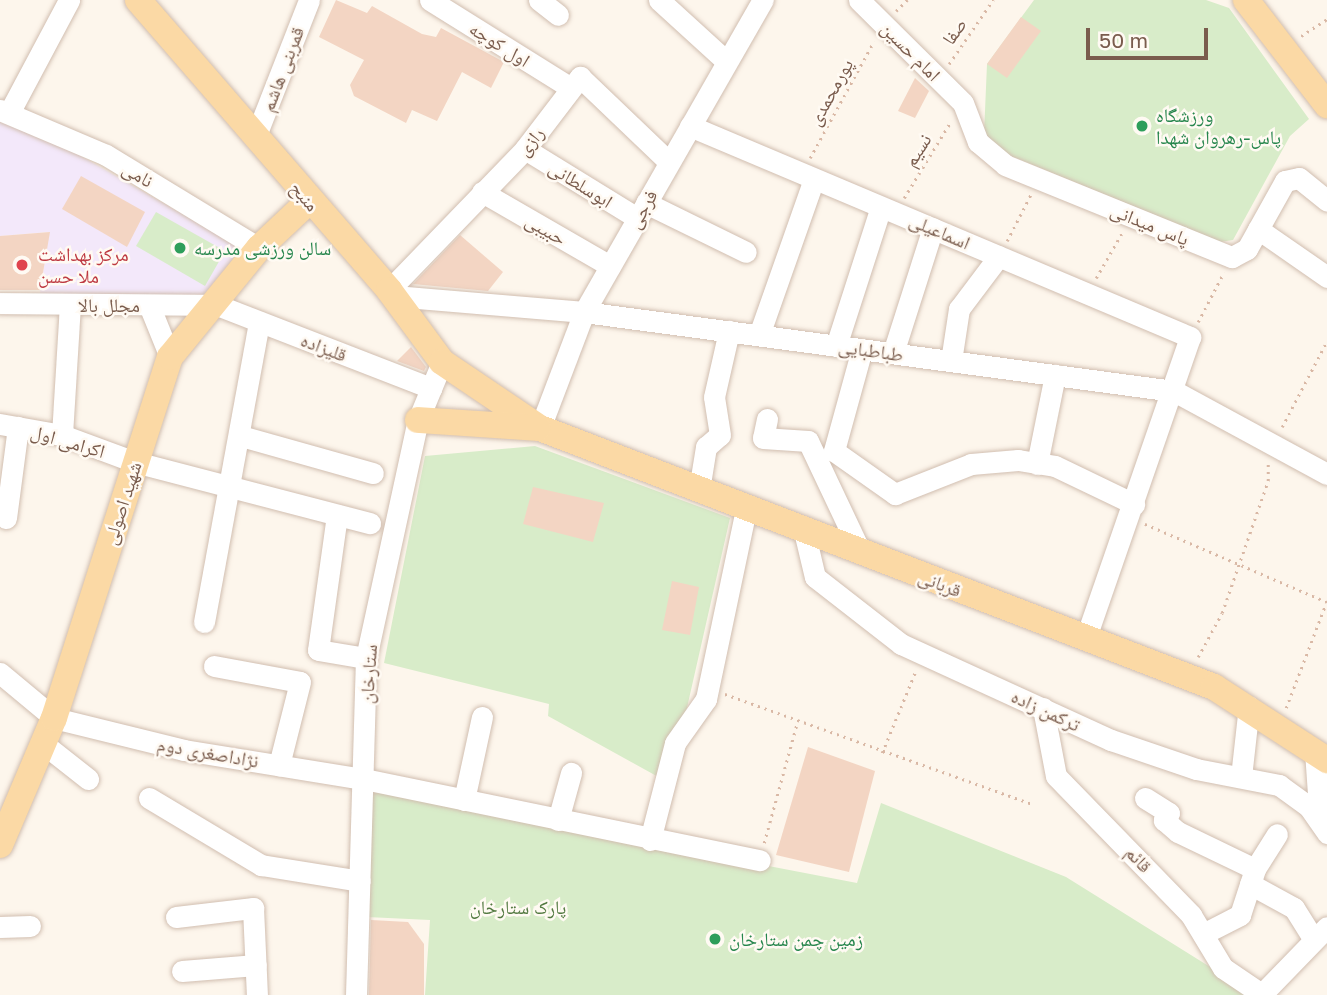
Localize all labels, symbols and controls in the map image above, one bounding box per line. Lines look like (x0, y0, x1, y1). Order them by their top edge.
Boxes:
street label: صفا (937, 13, 971, 49)
scale bar (1089, 14, 1212, 58)
street label: اول کوچه (466, 17, 534, 71)
street label: امام حسین (877, 17, 945, 85)
street label: قمربنی هاشم (255, 23, 309, 115)
text: 50 m (1099, 27, 1148, 53)
street label: پورمحمدی (802, 55, 858, 129)
place label: ورزشگاه پاس-رهروان شهدا (1156, 104, 1281, 148)
marker: ورزشگاه پاس-رهروان شهدا (1134, 118, 1150, 134)
street label: رازی (511, 122, 549, 160)
street label: نسیم (898, 129, 936, 171)
street label: نامی (119, 156, 157, 192)
street label: ابوسلطانی (545, 156, 617, 212)
street label: منبح (286, 176, 324, 216)
street label: فرجی (622, 186, 662, 232)
street label: پاس میدانی (1107, 198, 1193, 250)
street label: حبیبی (522, 208, 570, 250)
street label: اسماعیلی (906, 208, 974, 254)
place label: سالن ورزشی مدرسه (194, 237, 331, 259)
marker: سالن ورزشی مدرسه (172, 240, 188, 256)
place label: مرکز بهداشت ملا حسن (38, 243, 129, 287)
marker: مرکز بهداشت ملا حسن (12, 255, 32, 275)
street label: مجلل بالا (78, 294, 140, 316)
street label: قلیزاده (298, 328, 350, 366)
street label: طباطبایی (837, 334, 905, 366)
street label: اکرامی اول (28, 420, 108, 462)
street label: شهید اصولی (98, 459, 146, 547)
street label: قربانی (915, 564, 965, 602)
street label: ستارخان (355, 644, 381, 704)
street label: ترکمن زاده (1008, 684, 1084, 736)
street label: نژاداصغری دوم (155, 732, 261, 772)
street label: قائم (1121, 841, 1157, 877)
park label: پارک ستارخان (470, 896, 566, 918)
place label: زمین چمن ستارخان (729, 928, 863, 950)
marker: زمین چمن ستارخان (707, 931, 723, 947)

